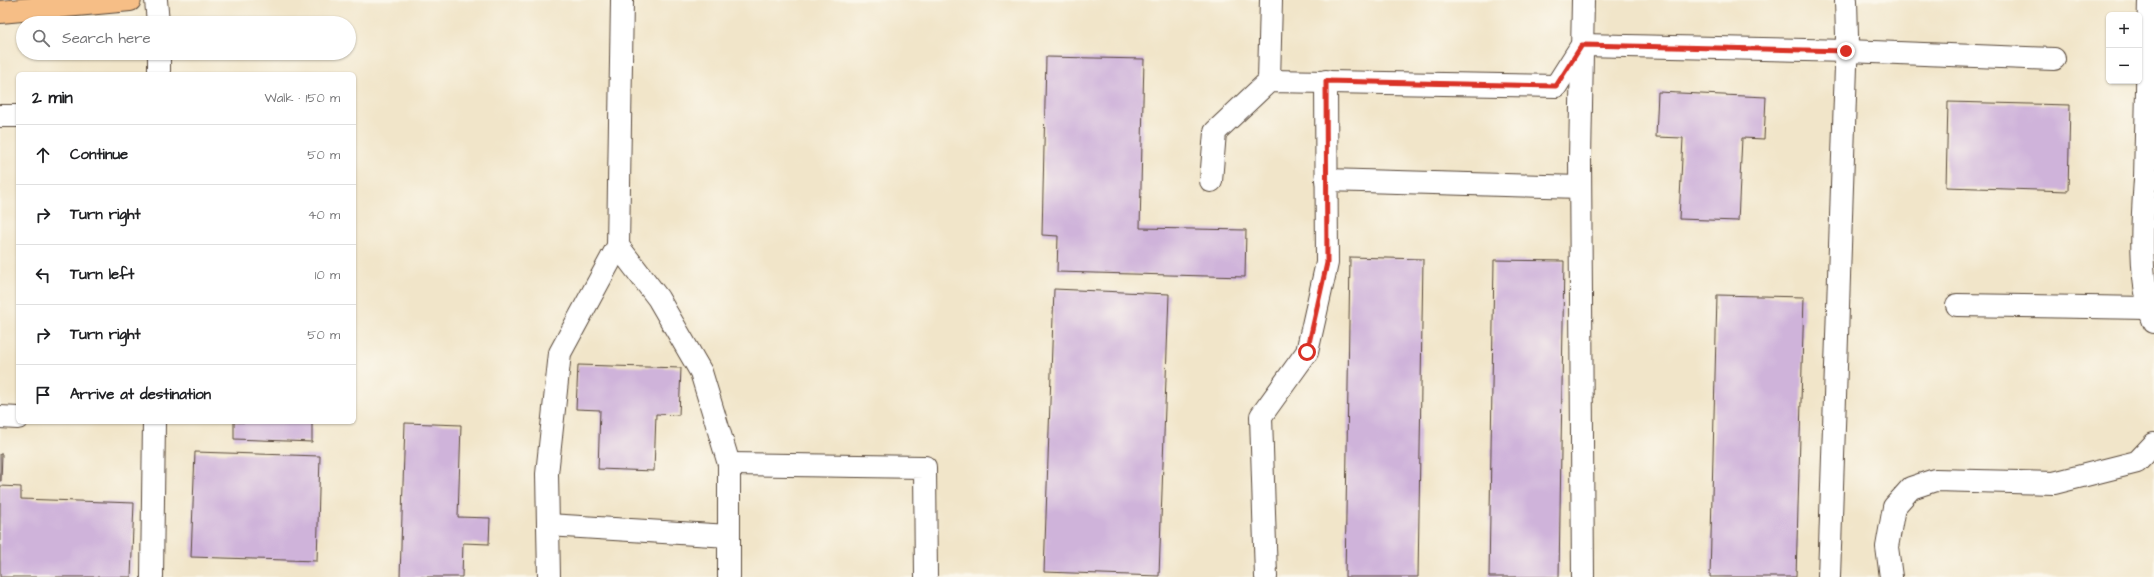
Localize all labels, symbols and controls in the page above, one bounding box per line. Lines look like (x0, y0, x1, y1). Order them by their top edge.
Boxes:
map controls (2106, 12, 2142, 84)
button: + (2106, 12, 2142, 48)
search box (16, 16, 356, 60)
icon: search (30, 27, 52, 49)
text: Search here (62, 28, 151, 49)
route end (1837, 42, 1855, 60)
button: − (2106, 48, 2142, 84)
text: 2 min (32, 86, 73, 110)
text: Walk · 150 m (265, 89, 340, 107)
icon: ahead (32, 144, 54, 166)
text: Continue (70, 144, 128, 165)
text: 50 m (307, 146, 340, 164)
icon: right (32, 204, 54, 226)
text: Turn right (70, 204, 141, 225)
text: 40 m (308, 206, 340, 224)
icon: left (32, 264, 54, 286)
text: Turn left (70, 264, 134, 285)
text: 10 m (315, 266, 340, 284)
icon: right (32, 324, 54, 346)
text: Turn right (70, 324, 141, 345)
text: 50 m (307, 326, 340, 344)
route start (1298, 343, 1316, 361)
icon: arrive (32, 384, 54, 406)
text: Arrive at destination (70, 384, 211, 405)

